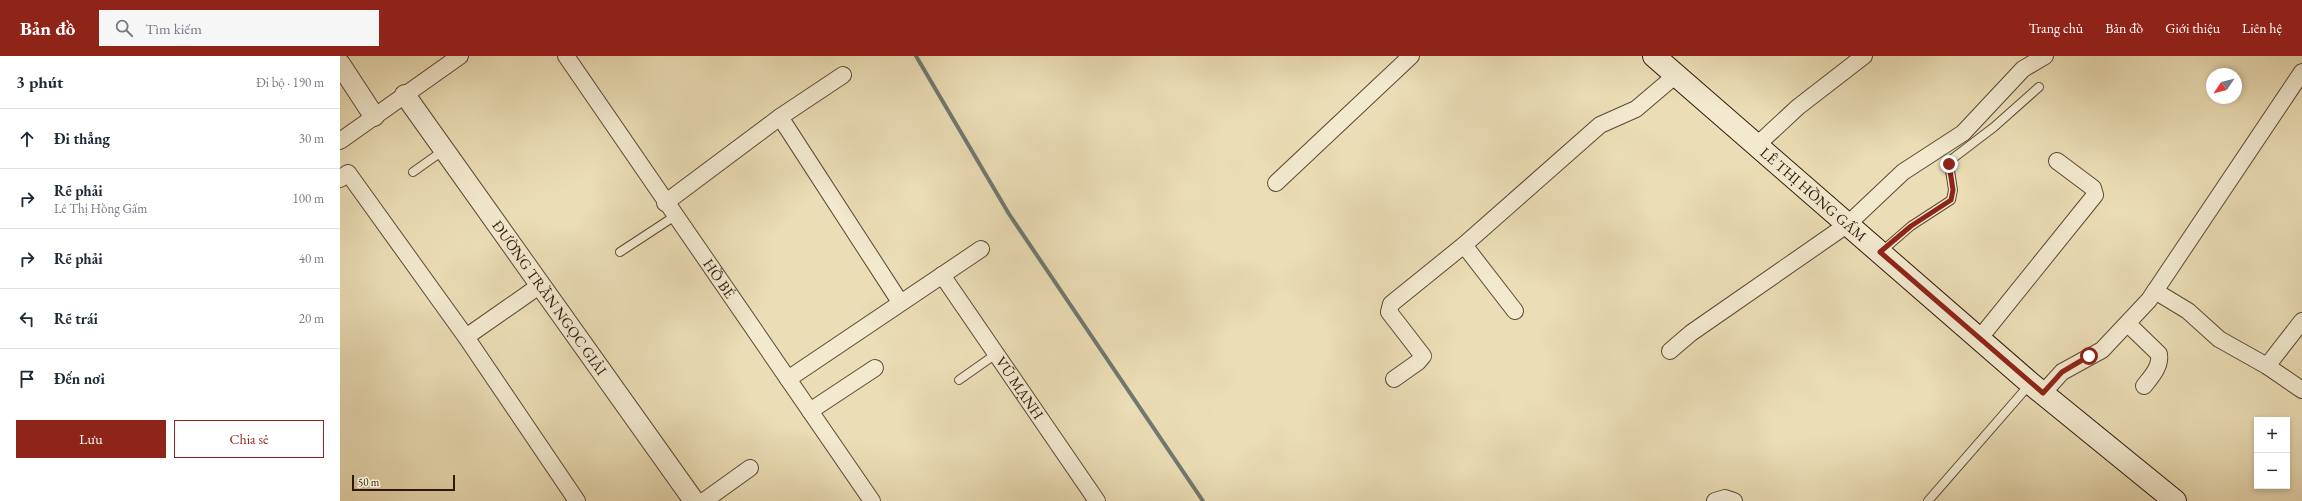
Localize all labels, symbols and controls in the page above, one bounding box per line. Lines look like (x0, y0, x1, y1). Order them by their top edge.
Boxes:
search box (99, 10, 379, 46)
text: Bản đồ (20, 16, 75, 41)
icon: search (113, 17, 135, 39)
text: Tìm kiếm (145, 19, 202, 38)
text: Trang chủ (2028, 19, 2083, 37)
text: Bản đồ (2105, 19, 2143, 37)
text: Giới thiệu (2165, 19, 2220, 37)
text: Liên hệ (2242, 19, 2282, 37)
north arrow (2206, 68, 2242, 104)
text: 3 phút (16, 71, 63, 93)
text: Đi bộ · 190 m (256, 74, 324, 91)
icon: ahead (16, 128, 38, 150)
text: Đi thẳng (54, 129, 110, 148)
text: 30 m (299, 130, 324, 147)
street label: LÊ THỊ HỒNG GẤM (1756, 143, 1871, 246)
route end (1940, 155, 1958, 173)
text: Rẽ phải (54, 181, 103, 200)
icon: right (16, 188, 38, 210)
text: 100 m (293, 190, 324, 207)
text: Lê Thị Hồng Gấm (54, 200, 147, 217)
street label: ĐƯỜNG TRẦN NGỌC GIẢI (488, 216, 611, 379)
icon: right (16, 248, 38, 270)
text: Rẽ phải (54, 249, 103, 268)
text: 40 m (299, 250, 324, 267)
street label: HỒ BÉ (699, 255, 740, 302)
icon: left (16, 308, 38, 330)
text: Rẽ trái (54, 309, 98, 328)
text: 20 m (299, 310, 324, 327)
route start (2080, 347, 2098, 365)
street label: VŨ MẠNH (992, 353, 1048, 423)
icon: arrive (16, 368, 38, 390)
text: Đến nơi (54, 369, 105, 388)
map controls (2254, 417, 2290, 489)
button: + (2254, 417, 2290, 453)
button: Lưu (16, 420, 166, 458)
button: Chia sẻ (174, 420, 324, 458)
button: − (2254, 453, 2290, 489)
scale bar (352, 473, 455, 492)
text: 50 m (358, 475, 379, 489)

